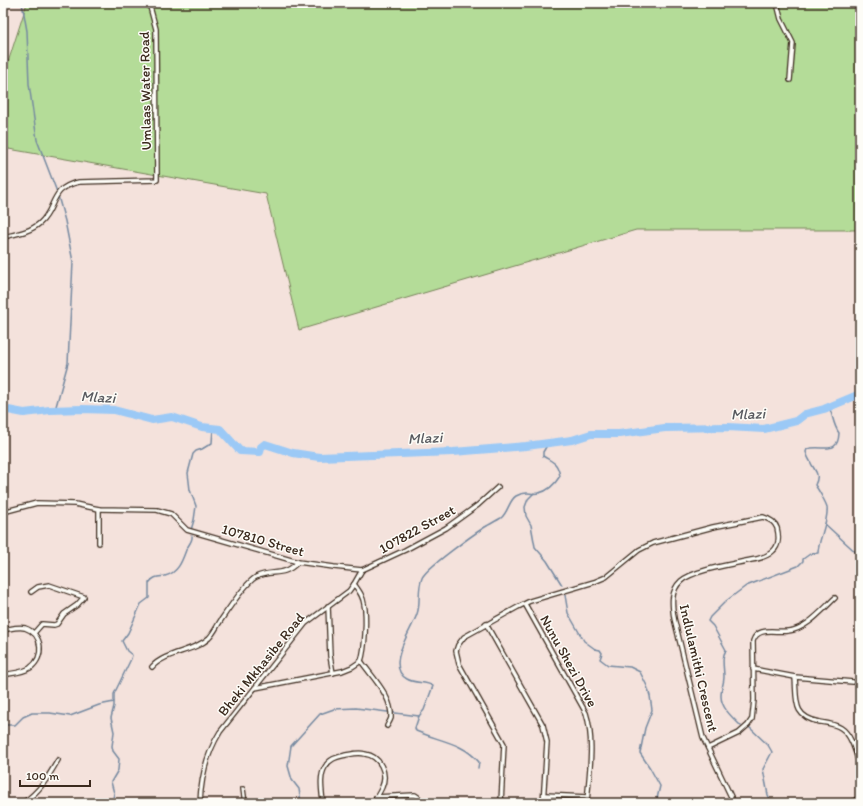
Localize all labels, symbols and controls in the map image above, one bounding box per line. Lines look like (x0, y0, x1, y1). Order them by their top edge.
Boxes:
street label: Umlaas Water Road (136, 31, 155, 151)
water label: Mlazi (80, 387, 118, 407)
water label: Mlazi (730, 404, 768, 424)
water label: Mlazi (407, 428, 445, 448)
street label: 107822 Street (376, 501, 458, 557)
street label: 107810 Street (220, 521, 306, 560)
street label: Indlulamithi Crescent (676, 602, 722, 734)
street label: Bheki Mkhasibe Road (215, 609, 308, 719)
street label: Nunu Shezi Drive (536, 612, 601, 710)
scale bar (20, 762, 90, 788)
text: 100 m (26, 769, 59, 783)

